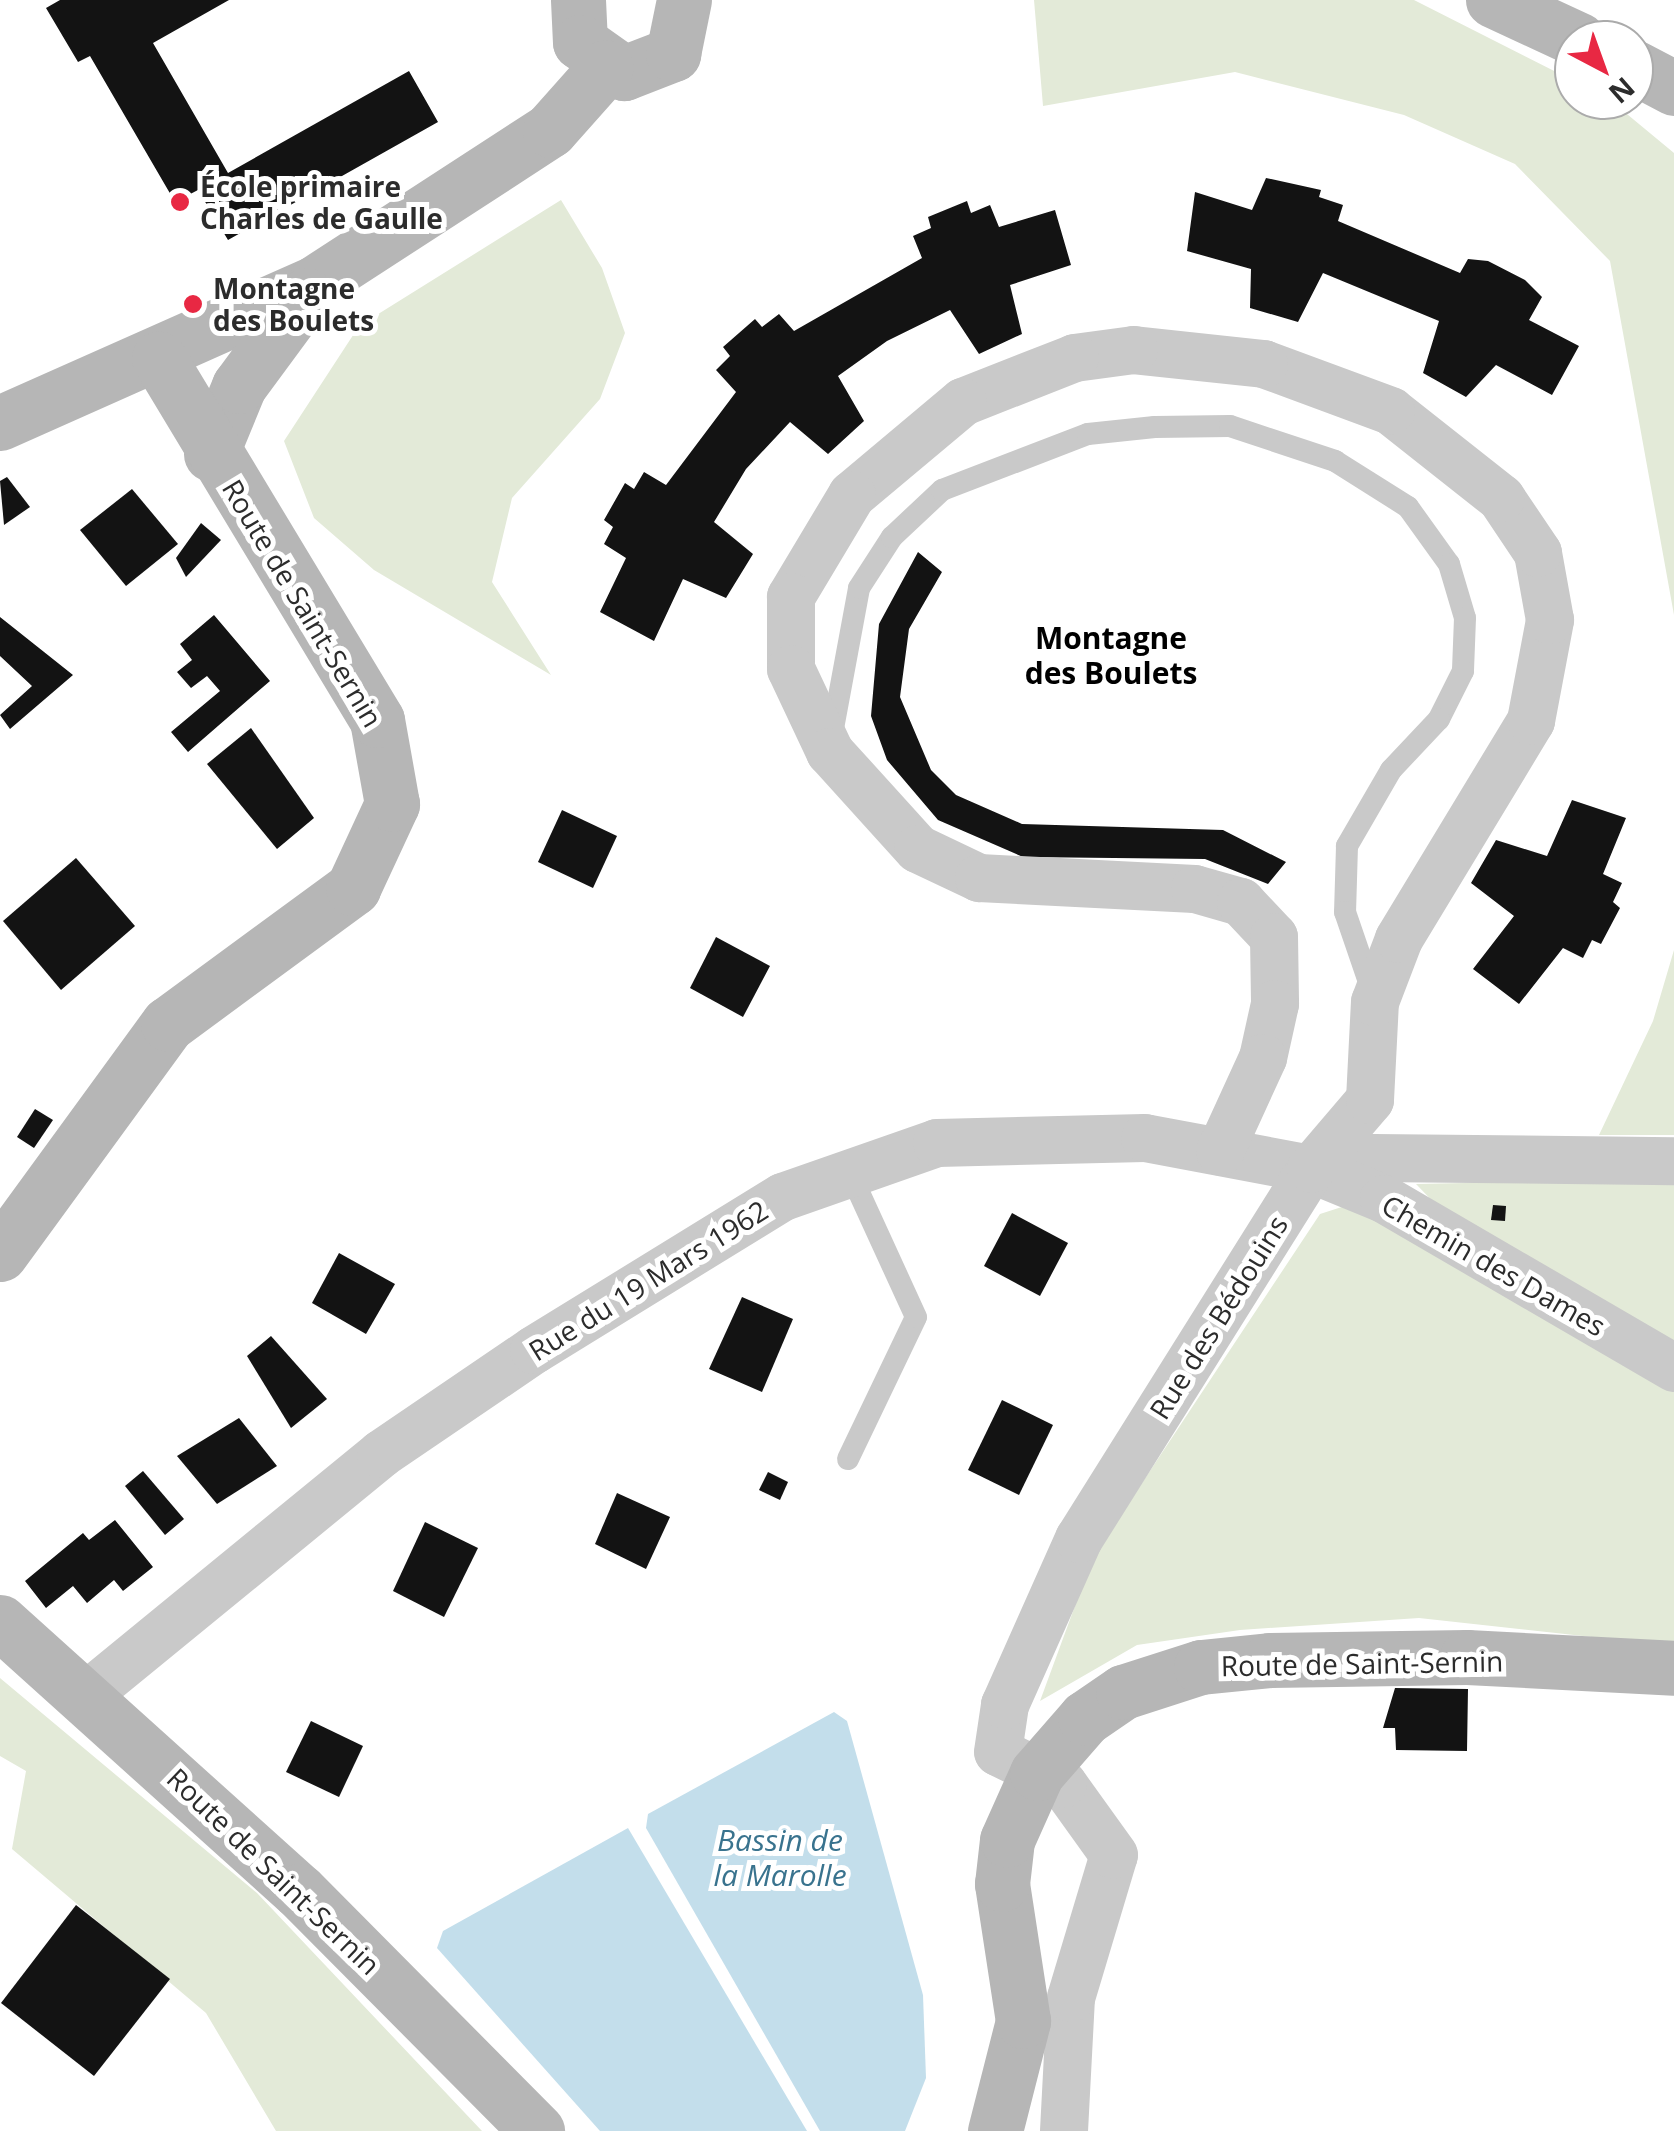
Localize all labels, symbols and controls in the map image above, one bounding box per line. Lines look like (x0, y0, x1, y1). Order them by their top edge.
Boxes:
north arrow (1554, 20, 1654, 120)
text: N (1601, 69, 1643, 113)
place label: École primaire Charles de Gaulle (200, 169, 443, 235)
marker: École primaire Charles de Gaulle (169, 191, 191, 213)
place label: Montagne des Boulets (213, 271, 374, 337)
marker: Montagne des Boulets (182, 293, 204, 315)
street label: Route de Saint-Sernin (216, 473, 390, 733)
district label: Montagne des Boulets (1025, 620, 1197, 690)
street label: Chemin des Dames (1376, 1187, 1612, 1343)
street label: Rue du 19 Mars 1962 (522, 1193, 774, 1367)
street label: Rue des Bédouins (1142, 1209, 1294, 1425)
street label: Route de Saint-Sernin (1220, 1644, 1504, 1682)
street label: Route de Saint-Sernin (161, 1761, 387, 1981)
water label: Bassin de la Marolle (713, 1822, 847, 1892)

